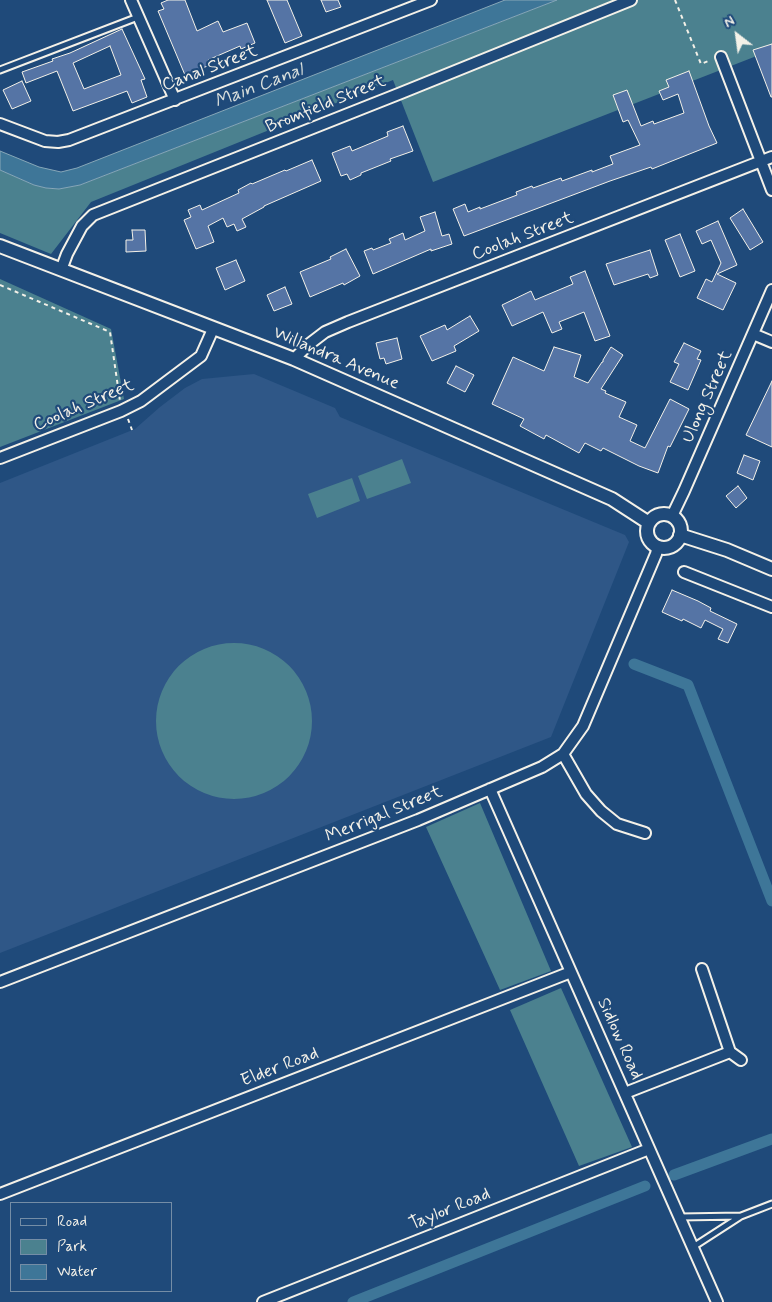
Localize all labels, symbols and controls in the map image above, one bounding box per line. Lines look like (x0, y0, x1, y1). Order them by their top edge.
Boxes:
north arrow (712, 10, 762, 60)
text: N (721, 12, 738, 32)
street label: Canal Street (159, 41, 261, 97)
water label: Main Canal (211, 60, 307, 114)
street label: Bromfield Street (263, 71, 389, 139)
street label: Coolah Street (469, 208, 577, 266)
street label: Willandra Avenue (270, 323, 402, 395)
street label: Ulong Street (678, 347, 738, 447)
street label: Coolah Street (31, 375, 137, 437)
street label: Merrigal Street (322, 782, 446, 848)
street label: Sidlow Road (591, 995, 647, 1083)
street label: Elder Road (238, 1043, 322, 1093)
street label: Taylor Road (406, 1184, 494, 1236)
legend (10, 1202, 172, 1292)
text: Road (57, 1212, 87, 1232)
text: Park (57, 1237, 87, 1257)
text: Water (57, 1262, 97, 1282)

